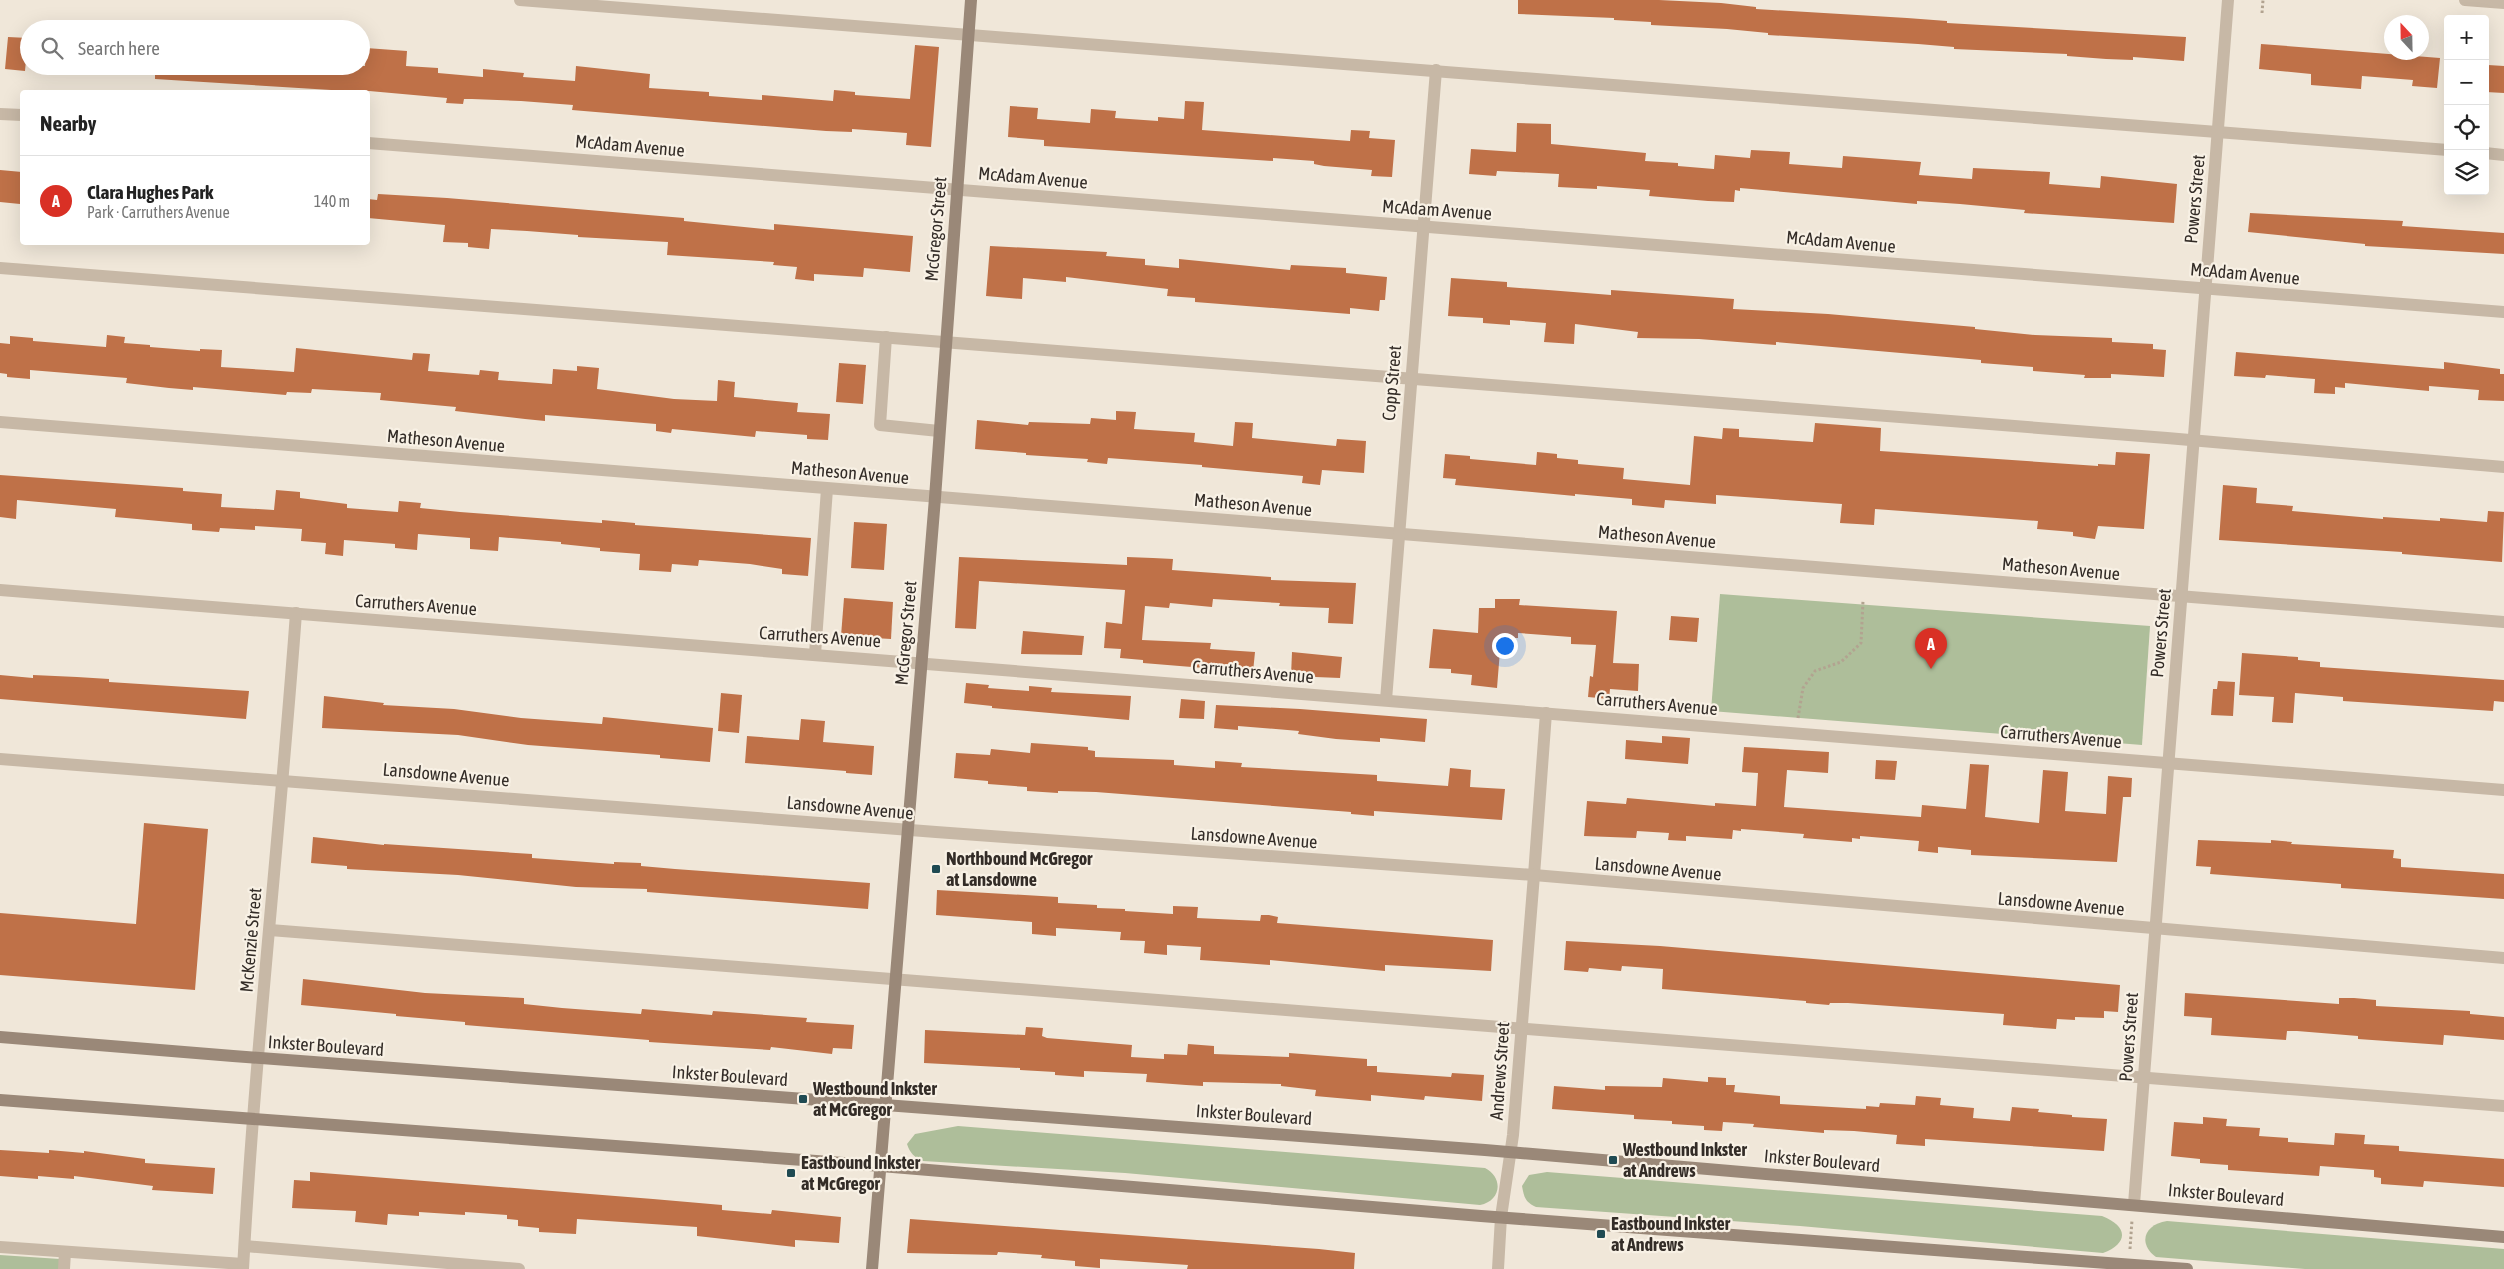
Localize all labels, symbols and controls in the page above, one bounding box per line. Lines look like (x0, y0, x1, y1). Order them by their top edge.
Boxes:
north arrow (2384, 15, 2429, 60)
map controls (2444, 15, 2489, 195)
button: + (2444, 15, 2489, 60)
search box (20, 20, 370, 75)
icon: search (38, 34, 66, 62)
text: Search here (78, 37, 160, 59)
button: − (2444, 60, 2489, 105)
button: locate (2444, 105, 2489, 150)
text: Nearby (40, 111, 96, 135)
street label: McAdam Avenue (574, 130, 686, 161)
button: layers (2444, 150, 2489, 195)
street label: Powers Street (2180, 154, 2209, 244)
street label: McAdam Avenue (977, 162, 1089, 193)
street label: McGregor Street (920, 176, 951, 282)
text: Clara Hughes Park (87, 181, 213, 203)
text: A (52, 192, 60, 210)
text: 140 m (314, 192, 350, 210)
street label: McAdam Avenue (1382, 195, 1492, 224)
text: Park · Carruthers Avenue (87, 203, 230, 221)
street label: McAdam Avenue (1785, 226, 1897, 257)
street label: McAdam Avenue (2189, 258, 2301, 289)
street label: Copp Street (1378, 344, 1405, 422)
street label: Matheson Avenue (386, 425, 506, 456)
street label: Matheson Avenue (790, 457, 910, 488)
street label: Matheson Avenue (1193, 489, 1313, 520)
street label: Matheson Avenue (1597, 521, 1717, 552)
street label: Matheson Avenue (2001, 553, 2121, 584)
street label: McGregor Street (890, 580, 921, 686)
street label: Powers Street (2146, 588, 2175, 678)
street label: Carruthers Avenue (355, 590, 478, 619)
street label: Carruthers Avenue (759, 622, 882, 651)
pin: A (1915, 628, 1947, 669)
your location (1492, 633, 1518, 659)
street label: Carruthers Avenue (1191, 656, 1315, 687)
street label: Carruthers Avenue (1595, 688, 1719, 719)
street label: Carruthers Avenue (1999, 721, 2123, 752)
street label: Lansdowne Avenue (382, 758, 510, 791)
street label: Lansdowne Avenue (786, 791, 914, 824)
street label: Lansdowne Avenue (1190, 823, 1318, 852)
place label: Northbound McGregor at Lansdowne (946, 848, 1093, 890)
street label: Lansdowne Avenue (1594, 852, 1722, 885)
marker: Northbound McGregor at Lansdowne (930, 863, 942, 875)
street label: McKenzie Street (235, 887, 266, 993)
street label: Lansdowne Avenue (1997, 887, 2125, 920)
street label: Powers Street (2115, 992, 2142, 1082)
street label: Andrews Street (1486, 1021, 1513, 1121)
street label: Inkster Boulevard (267, 1031, 385, 1060)
street label: Inkster Boulevard (671, 1061, 789, 1090)
place label: Westbound Inkster at McGregor (812, 1078, 937, 1120)
marker: Westbound Inkster at McGregor (797, 1093, 809, 1105)
street label: Inkster Boulevard (1195, 1100, 1313, 1129)
place label: Westbound Inkster at Andrews (1622, 1139, 1747, 1181)
street label: Inkster Boulevard (1763, 1145, 1881, 1176)
place label: Eastbound Inkster at McGregor (801, 1152, 921, 1194)
marker: Westbound Inkster at Andrews (1607, 1154, 1619, 1166)
marker: Eastbound Inkster at McGregor (785, 1167, 797, 1179)
street label: Inkster Boulevard (2167, 1179, 2285, 1210)
place label: Eastbound Inkster at Andrews (1611, 1213, 1731, 1255)
marker: Eastbound Inkster at Andrews (1595, 1228, 1607, 1240)

